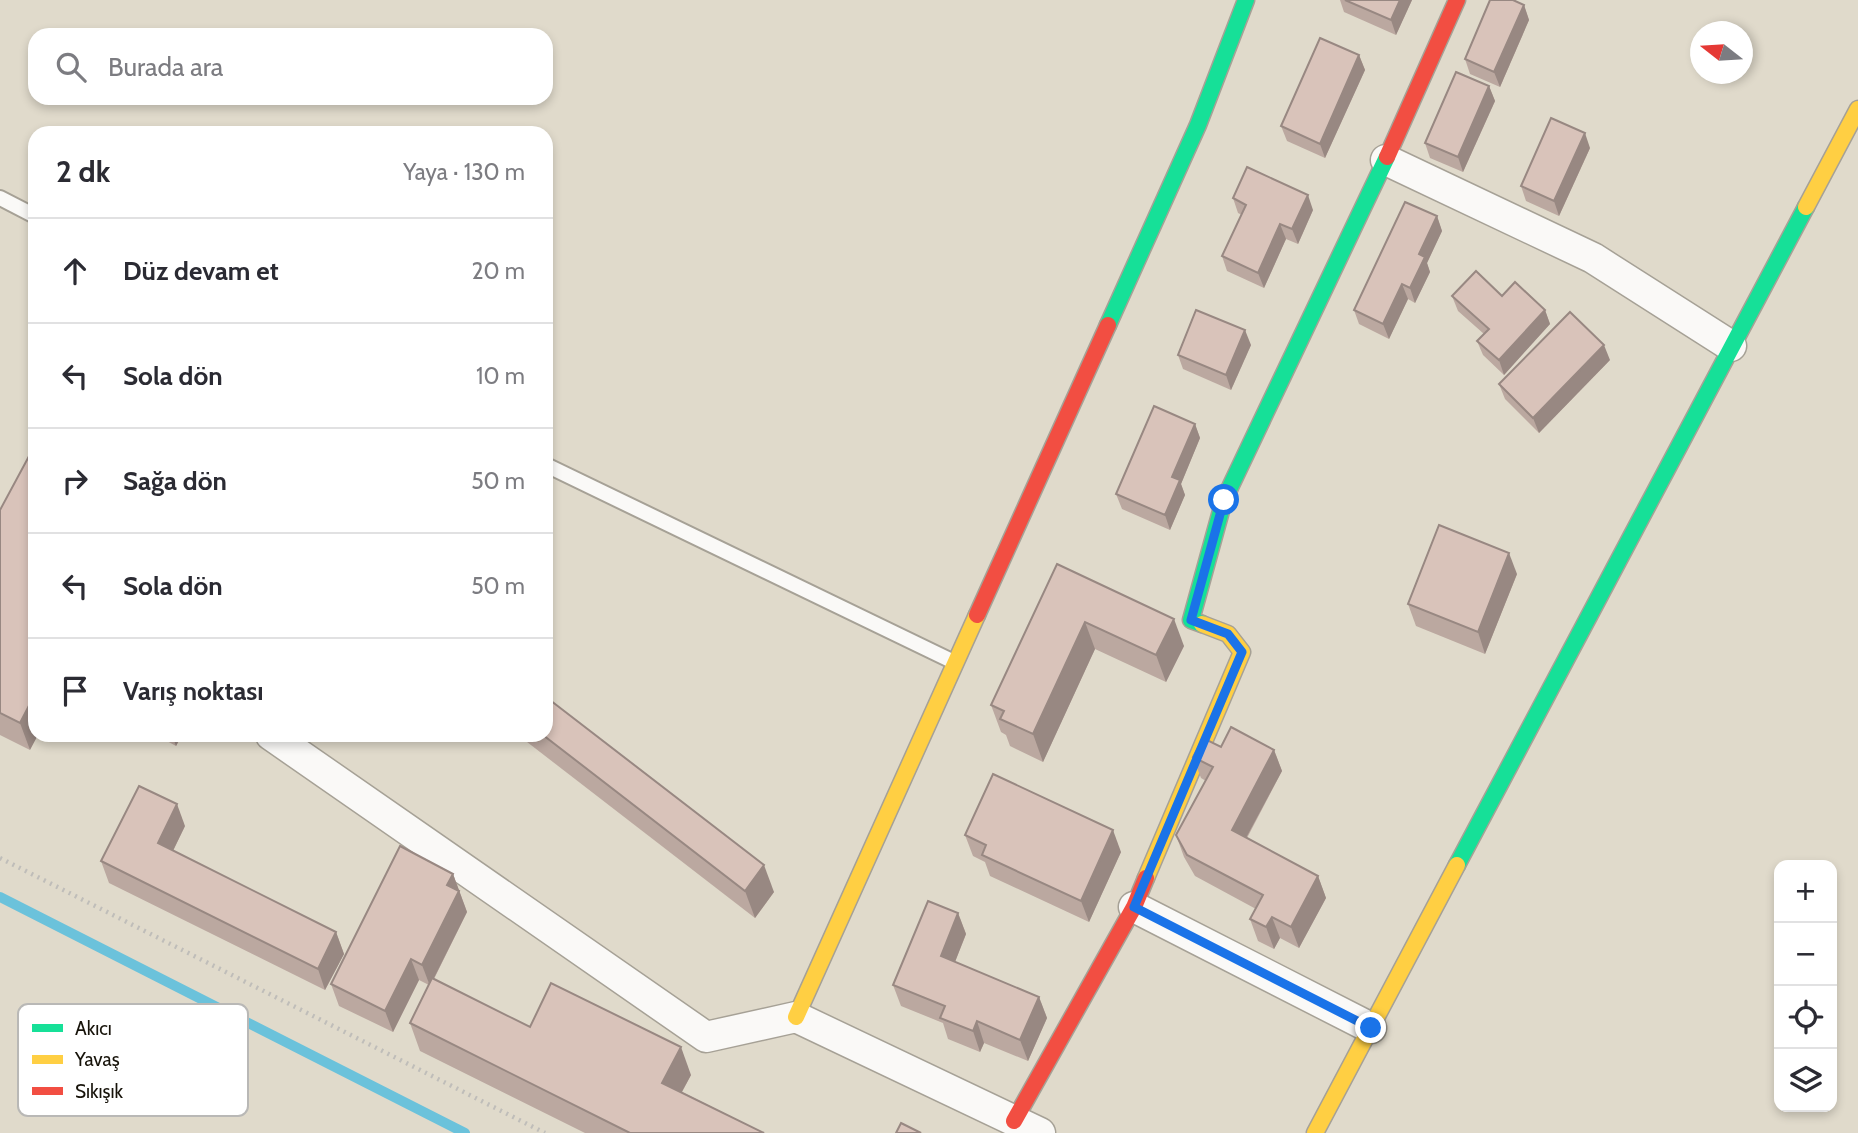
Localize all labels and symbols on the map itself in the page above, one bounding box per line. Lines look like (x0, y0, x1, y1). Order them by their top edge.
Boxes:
north arrow (1690, 21, 1753, 84)
route start (1208, 484, 1239, 515)
legend (18, 1004, 248, 1116)
route end (1355, 1012, 1386, 1043)
text: Akıcı (75, 1017, 112, 1040)
text: Yavaş (74, 1048, 120, 1071)
text: Sıkışık (75, 1080, 123, 1103)

